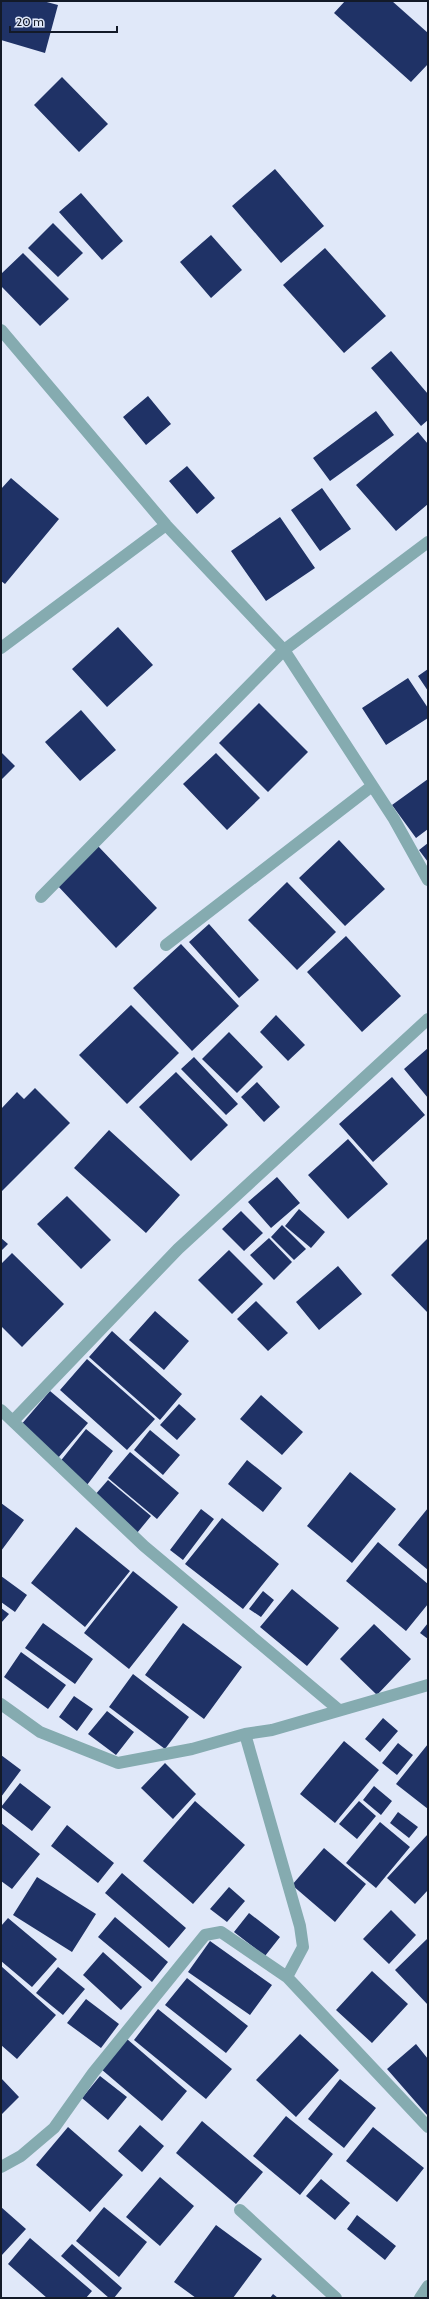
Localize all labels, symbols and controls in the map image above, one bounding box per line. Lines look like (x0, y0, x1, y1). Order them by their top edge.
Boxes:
scale bar (10, 8, 117, 34)
text: 20 m (16, 14, 44, 29)

